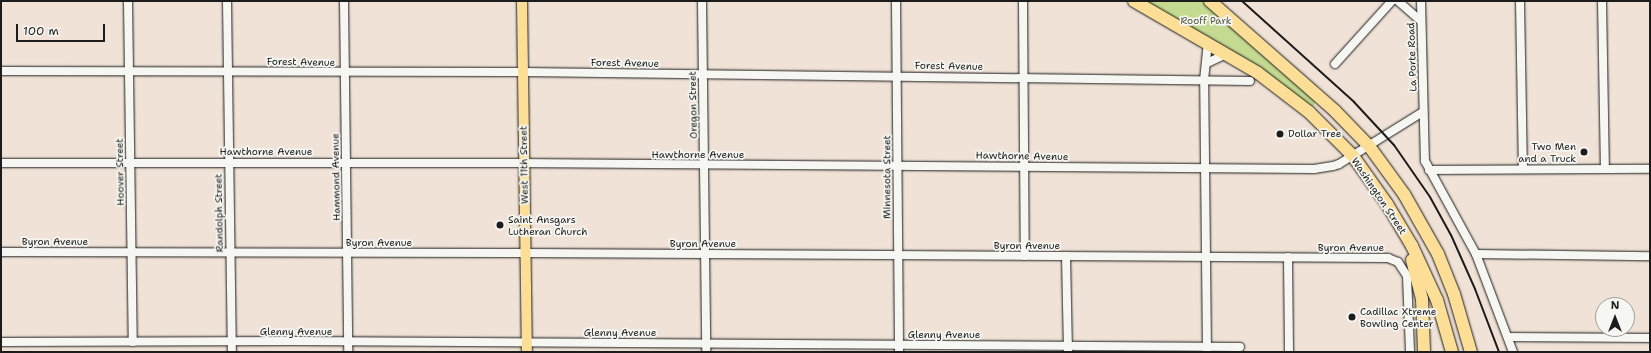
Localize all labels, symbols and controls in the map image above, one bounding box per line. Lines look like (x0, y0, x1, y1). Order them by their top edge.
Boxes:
park label: Rooff Park (1181, 15, 1231, 27)
scale bar (18, 16, 107, 42)
street label: La Porte Road (1405, 22, 1419, 92)
text: 100 m (23, 23, 59, 39)
street label: Forest Avenue (267, 55, 335, 69)
street label: Forest Avenue (591, 56, 659, 70)
street label: Forest Avenue (915, 59, 983, 73)
street label: Oregon Street (686, 71, 700, 139)
street label: West 11th Street (517, 126, 531, 204)
place label: Dollar Tree (1288, 128, 1341, 140)
marker: Dollar Tree (1275, 129, 1285, 139)
street label: Hammond Avenue (329, 133, 343, 221)
street label: Minnesota Street (881, 135, 893, 219)
street label: Hoover Street (113, 138, 127, 206)
place label: Two Men and a Truck (1518, 140, 1576, 164)
street label: Hawthorne Avenue (220, 146, 312, 158)
marker: Two Men and a Truck (1579, 147, 1589, 157)
street label: Hawthorne Avenue (652, 149, 744, 161)
street label: Hawthorne Avenue (975, 149, 1069, 163)
street label: Washington Street (1349, 155, 1409, 237)
street label: Randolph Street (212, 173, 226, 253)
place label: Saint Ansgars Lutheran Church (508, 213, 587, 236)
marker: Saint Ansgars Lutheran Church (495, 220, 505, 230)
street label: Byron Avenue (22, 236, 88, 248)
street label: Byron Avenue (346, 237, 412, 249)
street label: Byron Avenue (670, 238, 736, 250)
street label: Byron Avenue (994, 240, 1060, 252)
street label: Byron Avenue (1318, 242, 1384, 254)
north arrow (1595, 297, 1635, 337)
text: N (1611, 298, 1619, 313)
place label: Cadillac Xtreme Bowling Center (1360, 305, 1436, 328)
marker: Cadillac Xtreme Bowling Center (1347, 312, 1357, 322)
street label: Glenny Avenue (260, 326, 332, 338)
street label: Glenny Avenue (584, 327, 656, 339)
street label: Glenny Avenue (908, 329, 980, 341)

